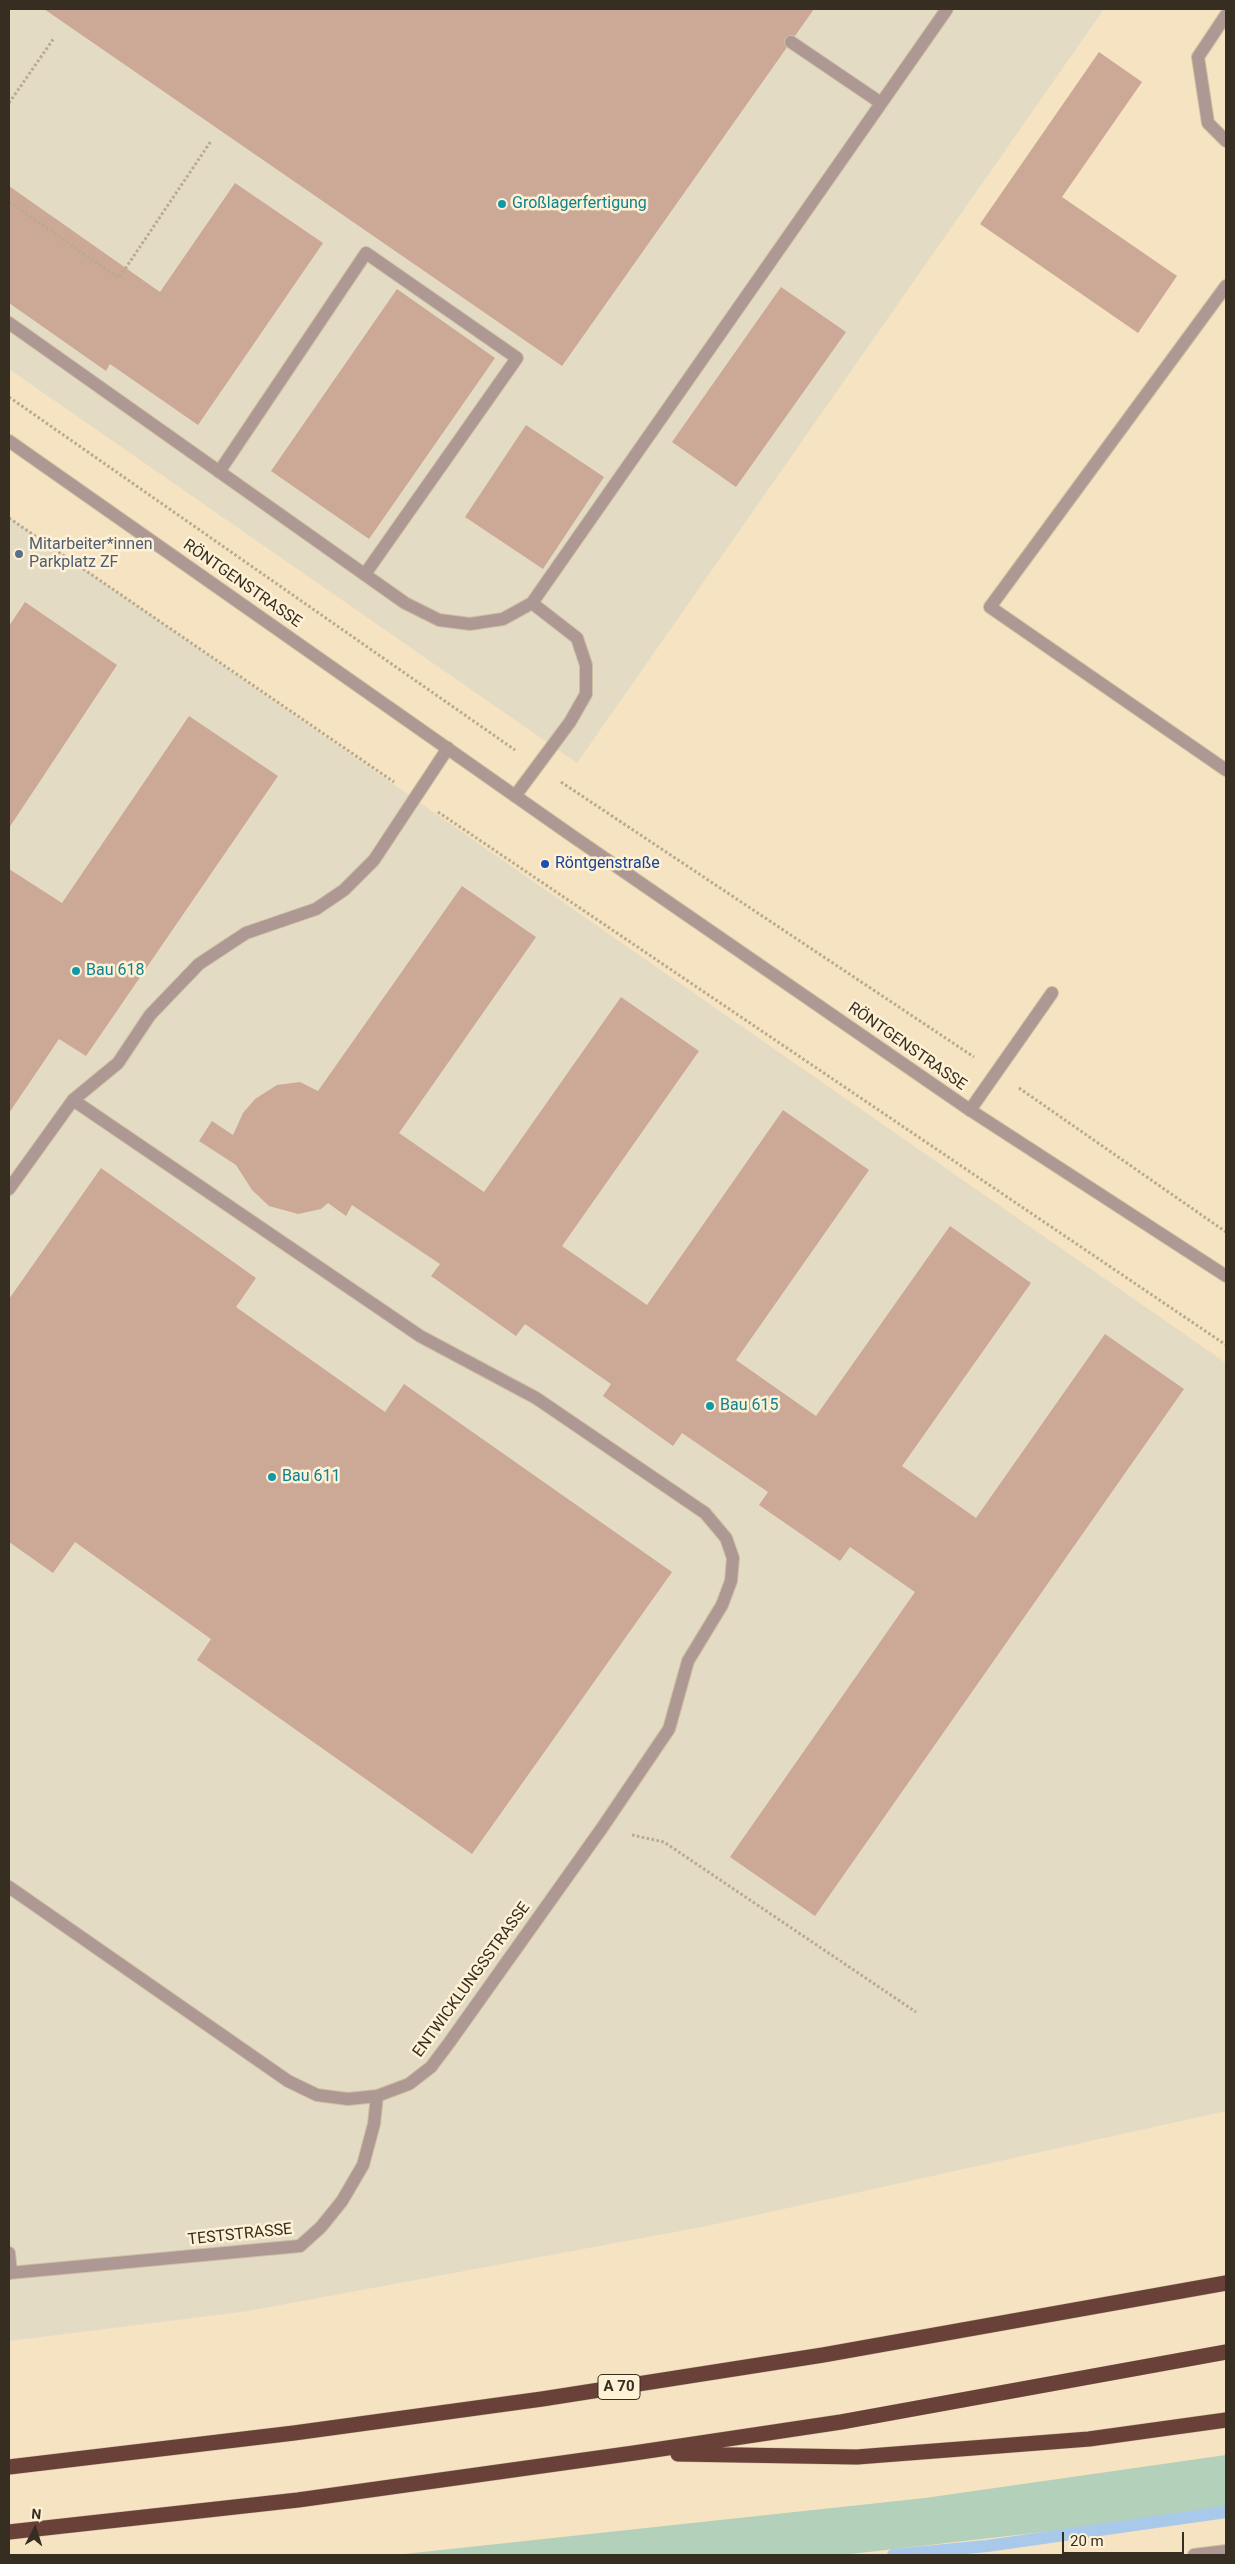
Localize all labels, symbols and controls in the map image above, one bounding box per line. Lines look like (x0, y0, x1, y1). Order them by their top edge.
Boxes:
place label: Großlagerfertigung (512, 194, 647, 214)
marker: Großlagerfertigung (496, 198, 508, 210)
place label: Mitarbeiter*innen Parkplatz ZF (29, 535, 152, 573)
street label: RÖNTGENSTRASSE (179, 536, 305, 632)
marker: Mitarbeiter*innen Parkplatz ZF (13, 548, 25, 560)
place label: Röntgenstraße (555, 854, 660, 874)
marker: Röntgenstraße (539, 858, 551, 870)
place label: Bau 618 (86, 961, 144, 981)
marker: Bau 618 (70, 965, 82, 977)
street label: RÖNTGENSTRASSE (844, 999, 970, 1095)
place label: Bau 615 (720, 1396, 778, 1416)
marker: Bau 615 (704, 1400, 716, 1412)
place label: Bau 611 (282, 1467, 340, 1487)
marker: Bau 611 (266, 1471, 278, 1483)
street label: ENTWICKLUNGSSTRASSE (409, 1899, 535, 2061)
street label: TESTSTRASSE (187, 2220, 293, 2250)
road number: A 70 (598, 2374, 640, 2400)
north arrow (10, 2504, 60, 2554)
text: N (31, 2506, 42, 2522)
scale bar (1065, 2522, 1188, 2554)
text: 20 m (1070, 2532, 1104, 2550)

